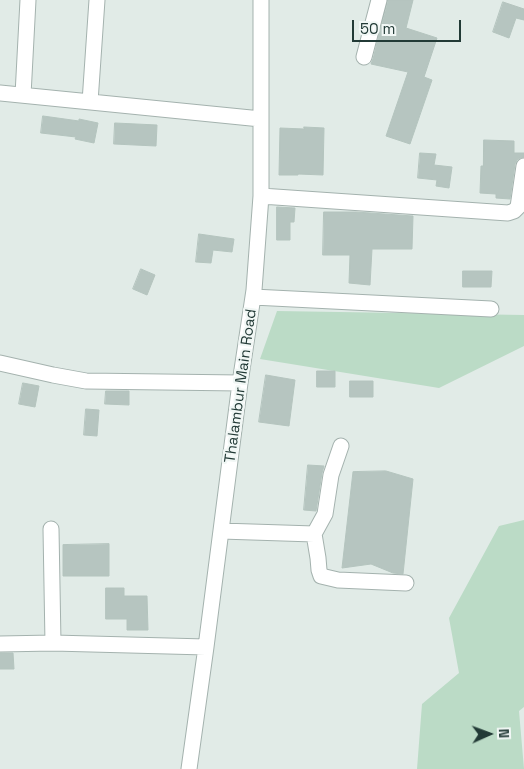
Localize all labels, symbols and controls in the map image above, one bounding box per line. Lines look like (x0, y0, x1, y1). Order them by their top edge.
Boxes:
scale bar (354, 10, 463, 42)
text: 50 m (360, 19, 395, 38)
street label: Thalambur Main Road (221, 308, 261, 464)
north arrow (464, 709, 514, 759)
text: N (495, 728, 513, 738)

